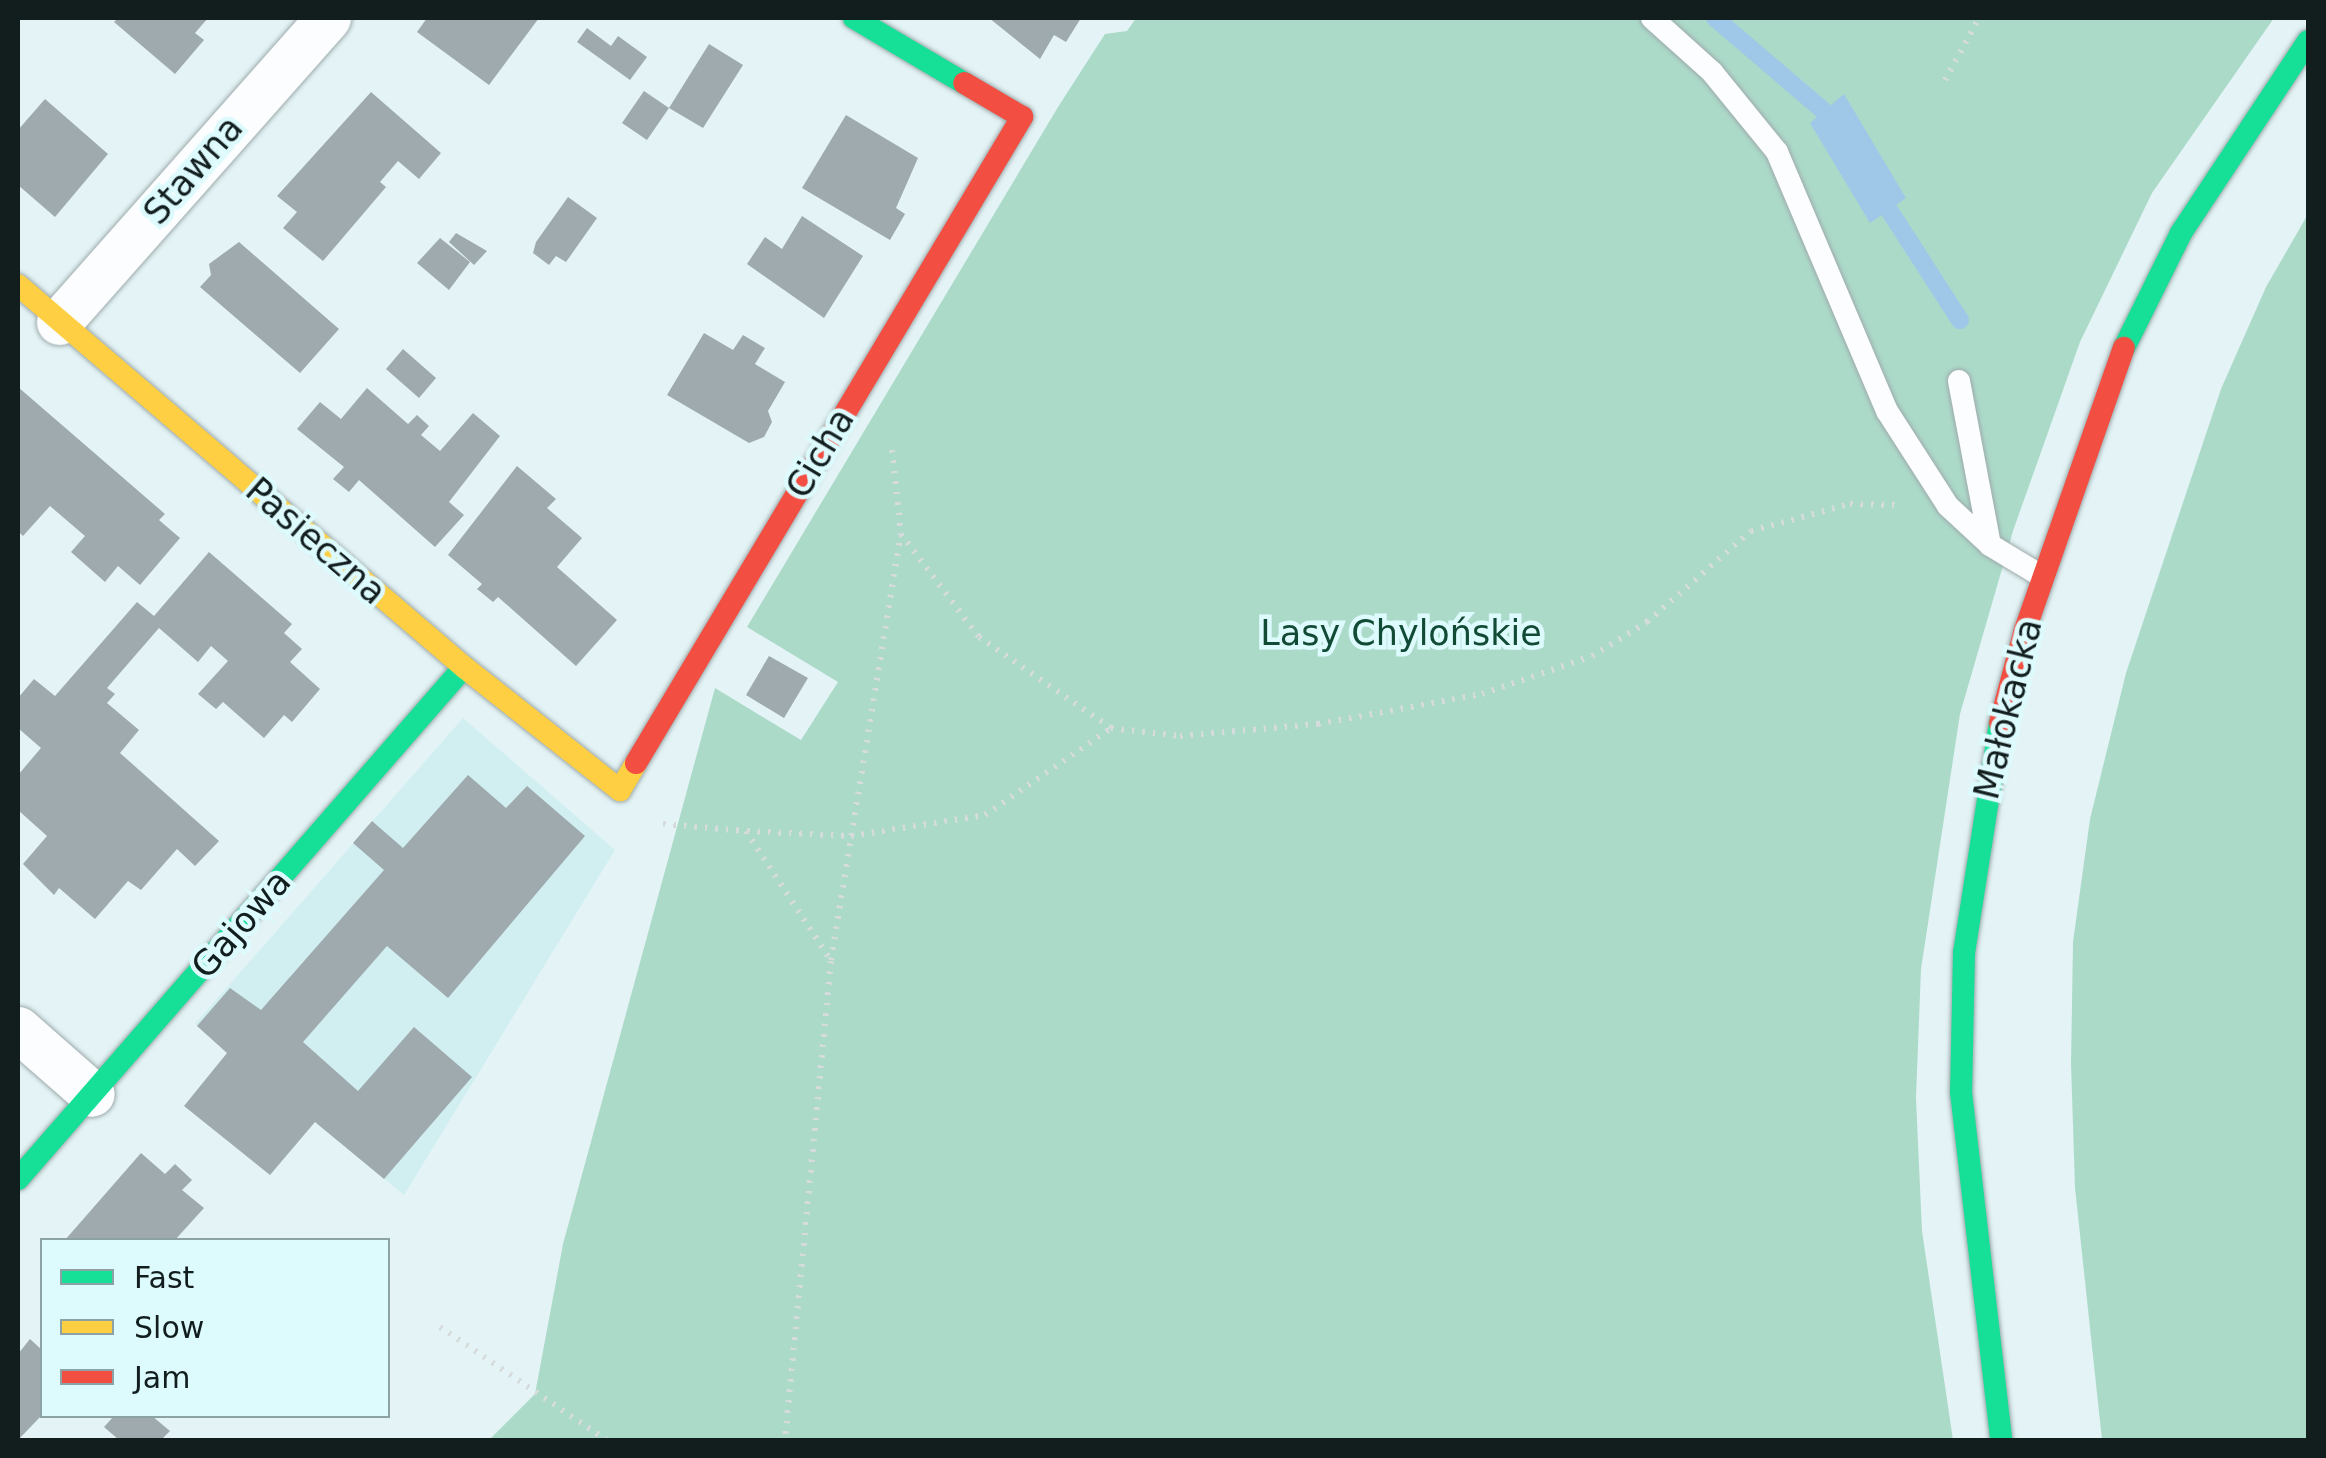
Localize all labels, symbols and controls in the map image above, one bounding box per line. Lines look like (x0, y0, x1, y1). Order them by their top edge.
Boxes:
street label: Stawna (135, 107, 251, 233)
street label: Cicha (777, 401, 863, 505)
street label: Pasieczna (237, 469, 395, 613)
park label: Lasy Chylońskie (1260, 612, 1542, 654)
street label: Małokacka (1965, 614, 2051, 804)
street label: Gajowa (183, 861, 299, 987)
legend (40, 1238, 390, 1418)
text: Fast (134, 1260, 194, 1295)
text: Slow (134, 1310, 204, 1345)
text: Jam (134, 1360, 190, 1395)

